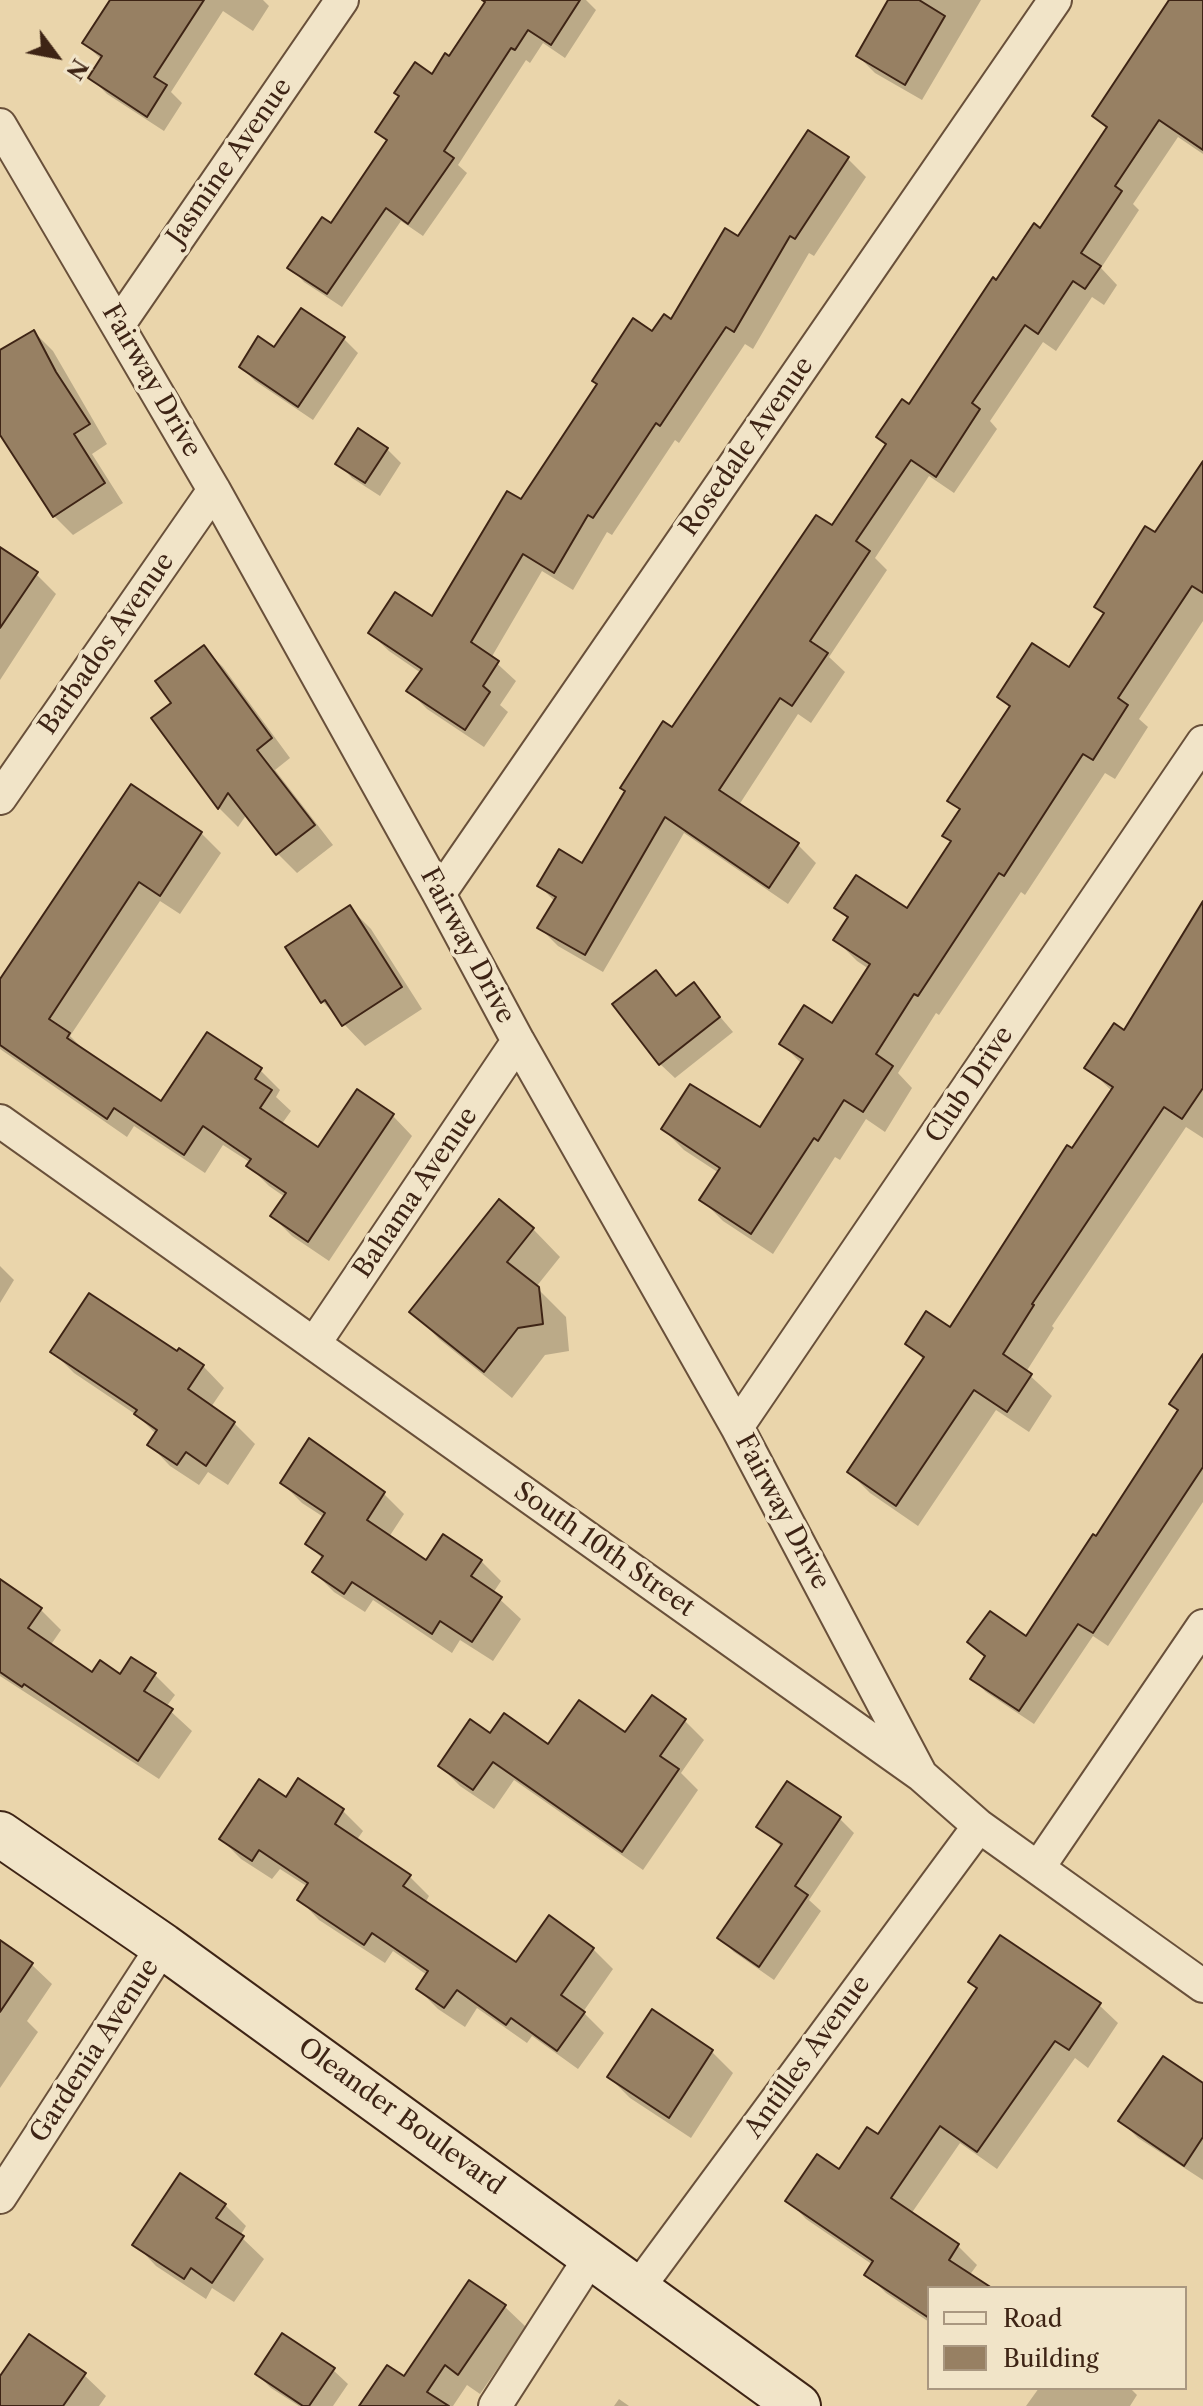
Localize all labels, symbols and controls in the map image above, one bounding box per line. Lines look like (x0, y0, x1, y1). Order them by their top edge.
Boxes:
north arrow (16, 16, 96, 96)
text: N (60, 54, 93, 84)
street label: Jasmine Avenue (161, 73, 299, 251)
street label: Fairway Drive (95, 299, 207, 463)
street label: Rosedale Avenue (673, 351, 821, 543)
street label: Barbados Avenue (33, 547, 181, 741)
street label: Fairway Drive (413, 863, 521, 1029)
street label: Club Drive (920, 1021, 1020, 1149)
street label: Bahama Avenue (347, 1102, 485, 1284)
street label: Fairway Drive (728, 1429, 836, 1595)
street label: South 10th Street (508, 1476, 700, 1624)
street label: Gardenia Avenue (24, 1953, 166, 2149)
street label: Antilles Avenue (739, 1970, 877, 2144)
street label: Oleander Boulevard (292, 2032, 510, 2202)
legend (927, 2286, 1187, 2390)
text: Road (1003, 2304, 1062, 2333)
text: Building (1003, 2344, 1099, 2373)

